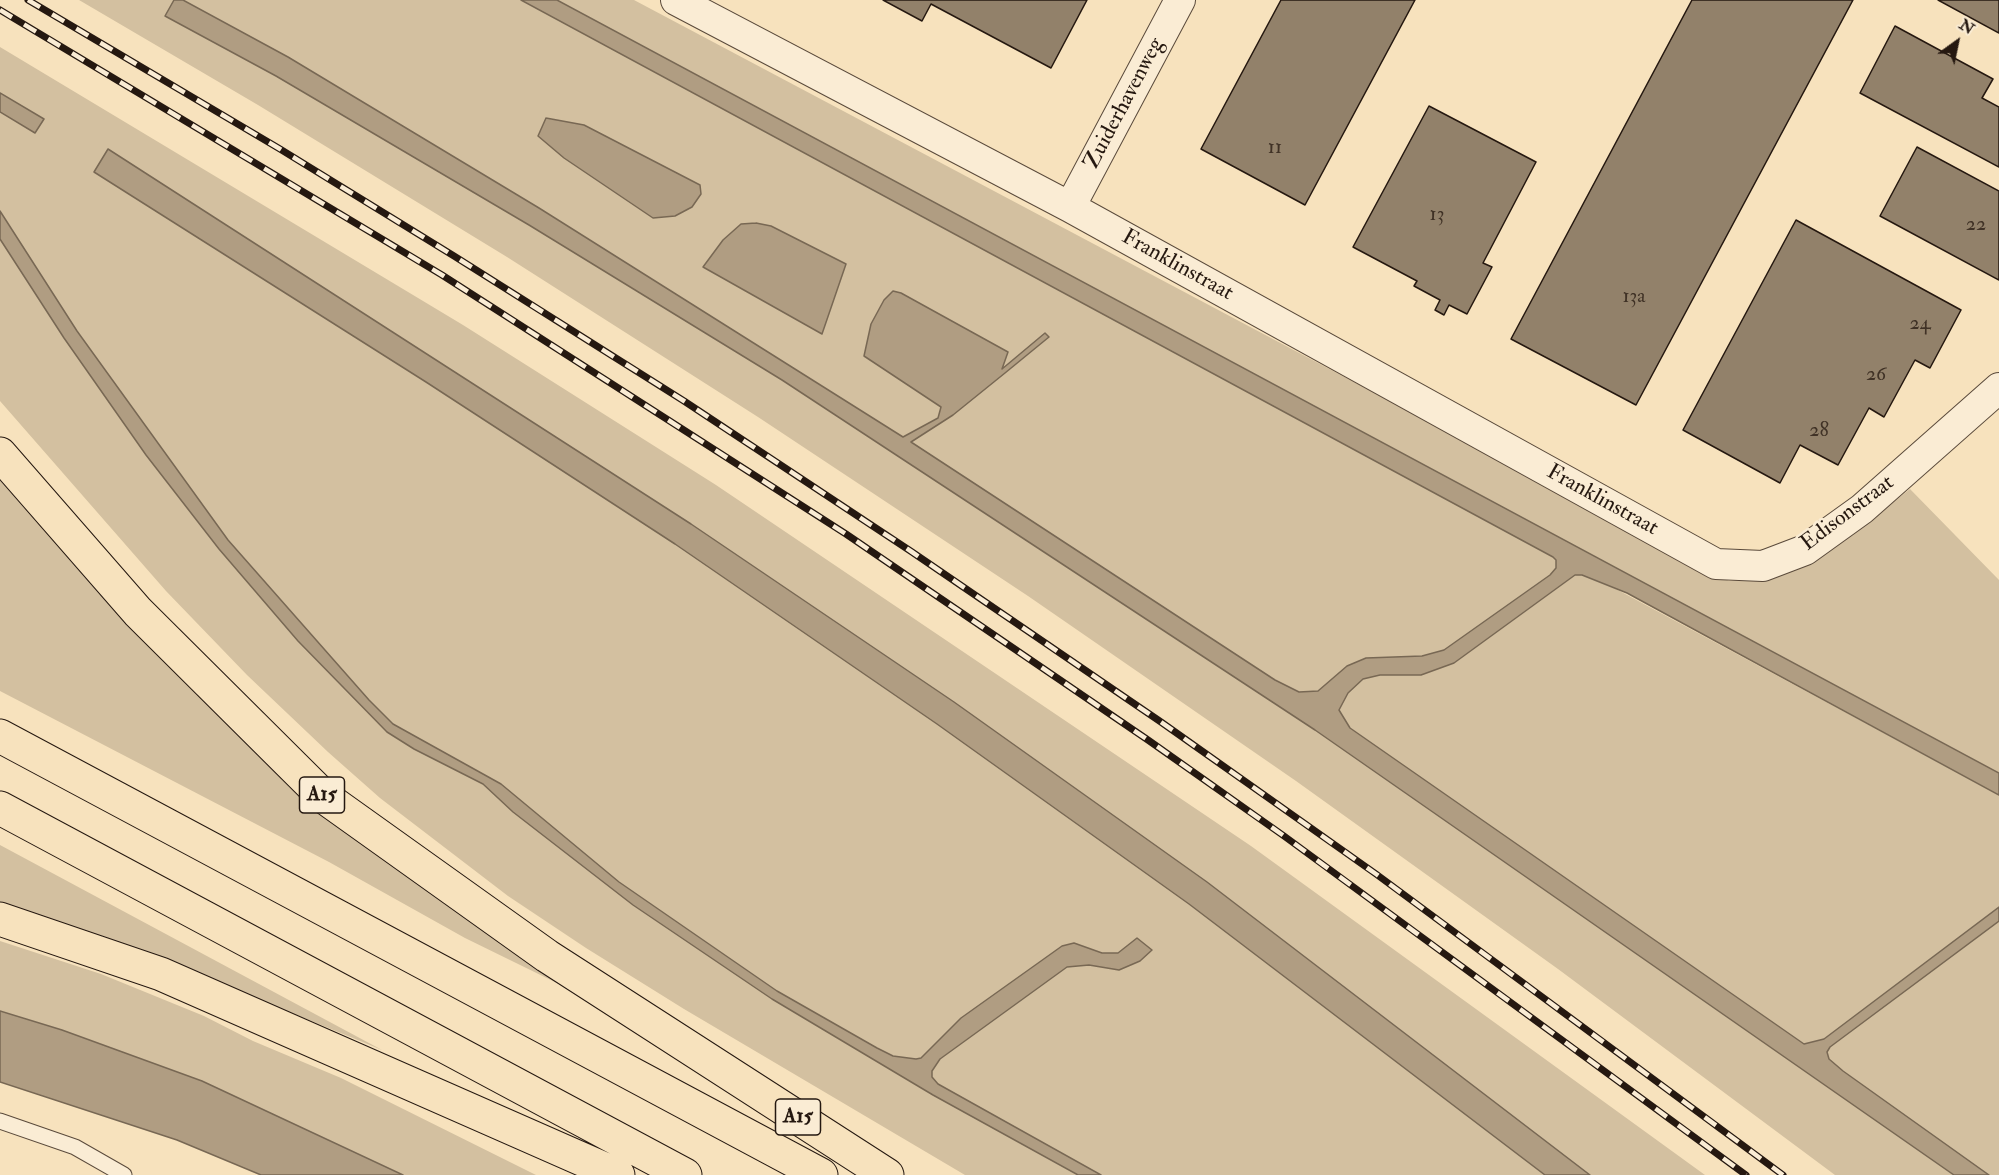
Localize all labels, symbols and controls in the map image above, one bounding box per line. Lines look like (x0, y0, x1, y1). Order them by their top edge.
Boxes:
north arrow (1927, 12, 1987, 72)
text: N (1955, 15, 1978, 39)
street label: Zuiderhavenweg (1079, 34, 1171, 174)
house number: 11 (1268, 137, 1282, 161)
house number: 13 (1430, 204, 1444, 228)
house number: 22 (1966, 214, 1986, 238)
street label: Franklinstraat (1117, 225, 1237, 307)
house number: 13a (1622, 286, 1646, 310)
house number: 24 (1910, 313, 1930, 337)
house number: 26 (1866, 364, 1886, 388)
house number: 28 (1809, 420, 1829, 444)
street label: Franklinstraat (1542, 460, 1662, 542)
street label: Edisonstraat (1796, 470, 1900, 558)
road number: A15 (300, 777, 344, 813)
road number: A15 (776, 1099, 820, 1135)

